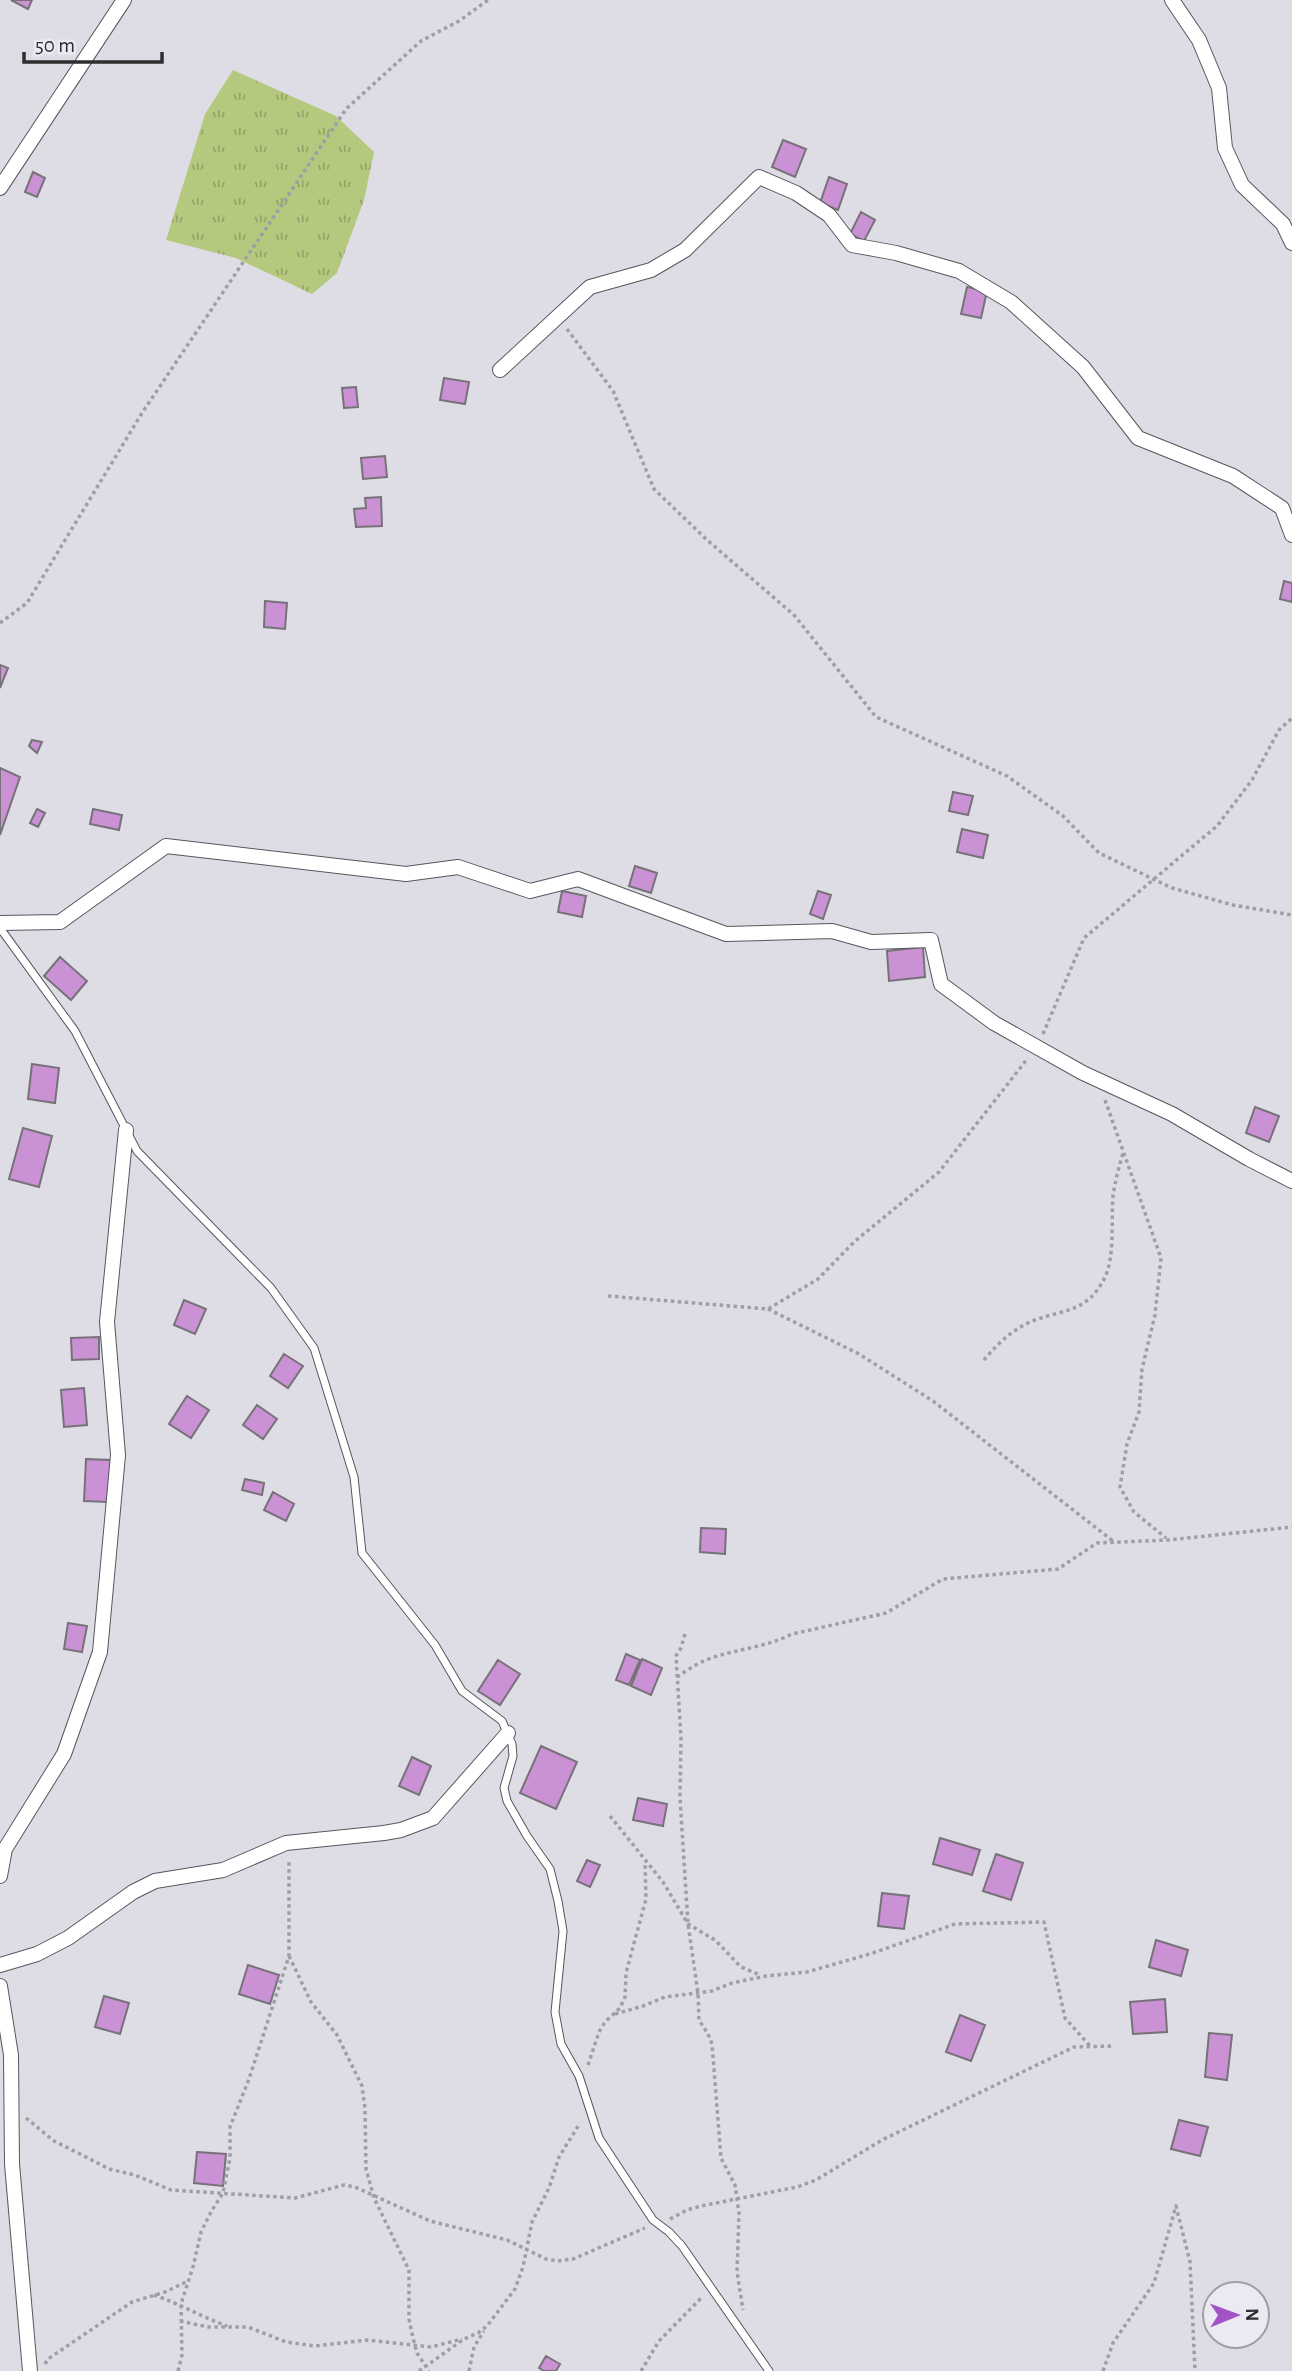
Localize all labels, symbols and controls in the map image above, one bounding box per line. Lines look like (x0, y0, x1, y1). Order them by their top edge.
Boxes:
scale bar (24, 21, 163, 65)
text: 50 m (35, 35, 75, 56)
north arrow (1201, 2280, 1271, 2350)
text: N (1242, 2308, 1261, 2322)

